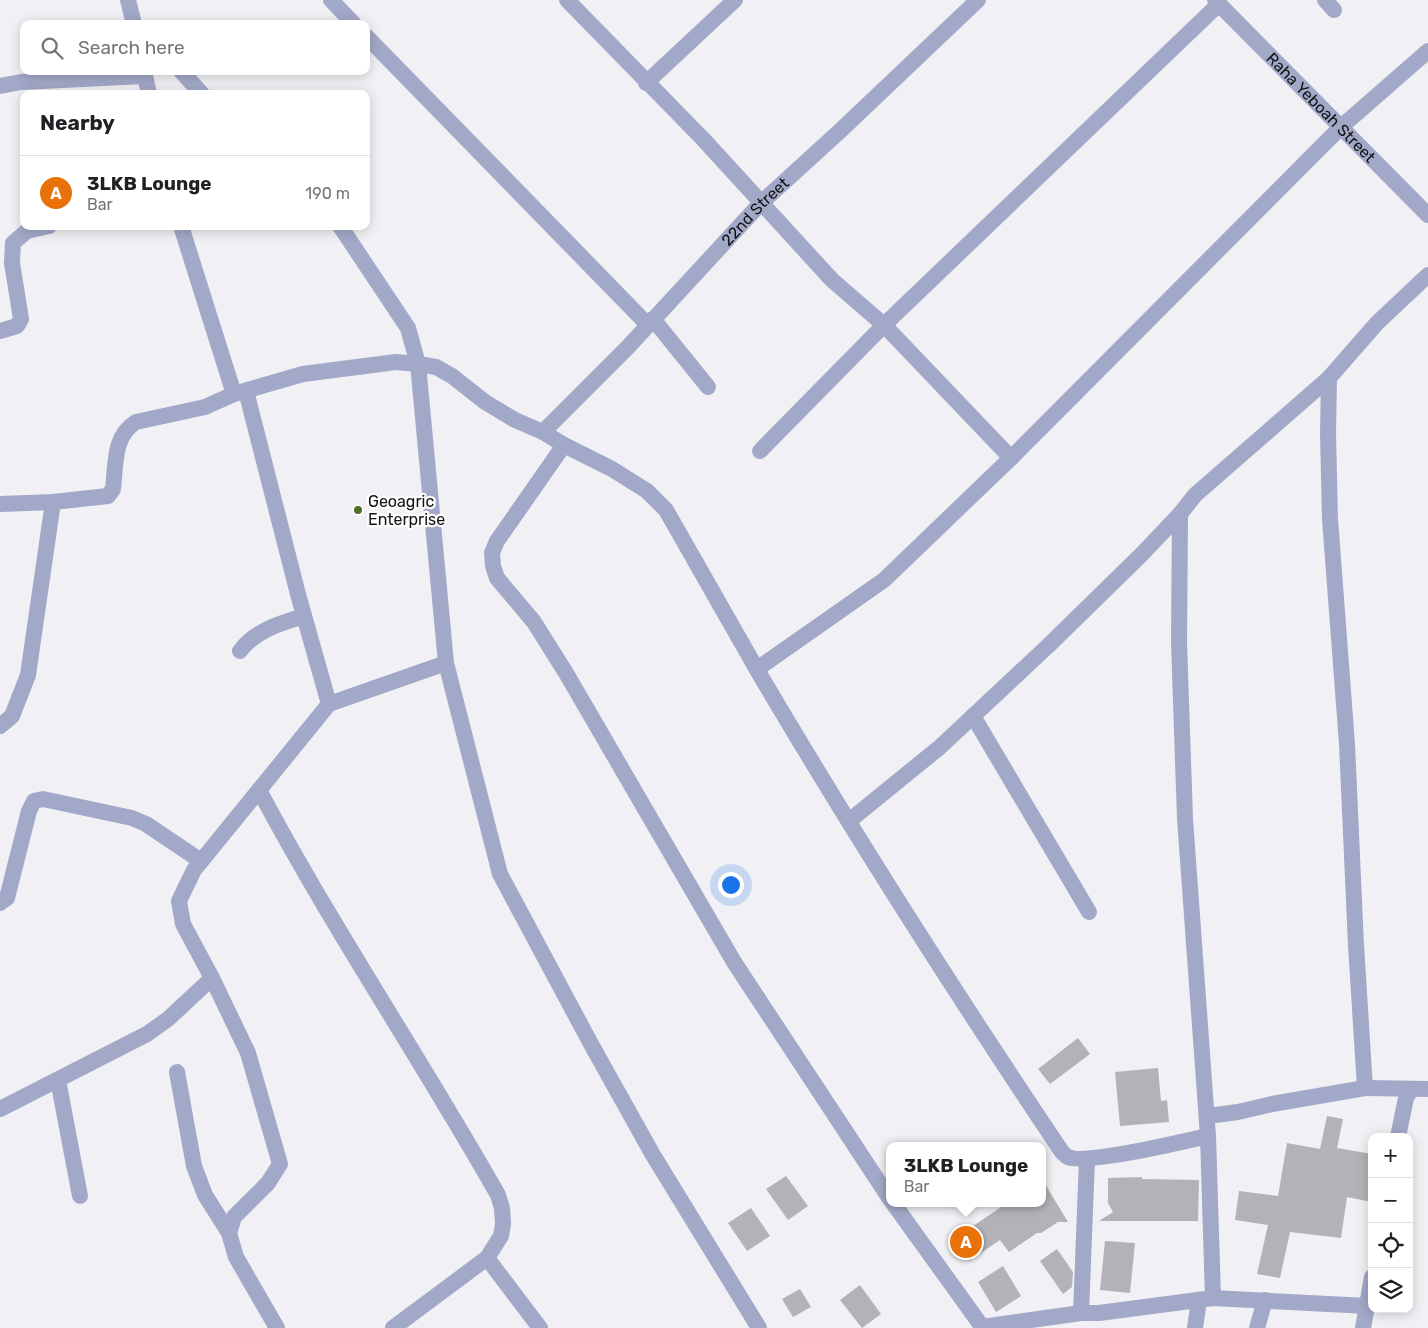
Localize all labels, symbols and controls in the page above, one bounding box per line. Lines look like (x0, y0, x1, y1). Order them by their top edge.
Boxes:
search box (20, 20, 370, 75)
icon: search (38, 34, 66, 62)
text: Search here (78, 36, 185, 59)
street label: Raha Yeboah Street (1262, 49, 1379, 166)
text: Nearby (40, 110, 115, 135)
text: 3LKB Lounge (87, 172, 211, 195)
street label: 22nd Street (717, 173, 793, 250)
text: A (50, 184, 62, 203)
text: 190 m (305, 184, 350, 203)
text: Bar (87, 195, 113, 214)
place label: Geoagric Enterprise (368, 492, 445, 529)
marker: Geoagric Enterprise (352, 504, 364, 516)
your location (718, 872, 744, 898)
map controls (1368, 1133, 1413, 1313)
button: + (1368, 1133, 1413, 1178)
popup (886, 1142, 1046, 1207)
text: 3LKB Lounge (904, 1154, 1028, 1177)
text: Bar (904, 1177, 929, 1196)
button: − (1368, 1178, 1413, 1223)
pin: A (950, 1223, 982, 1261)
button: locate (1368, 1223, 1413, 1268)
button: layers (1368, 1268, 1413, 1313)

